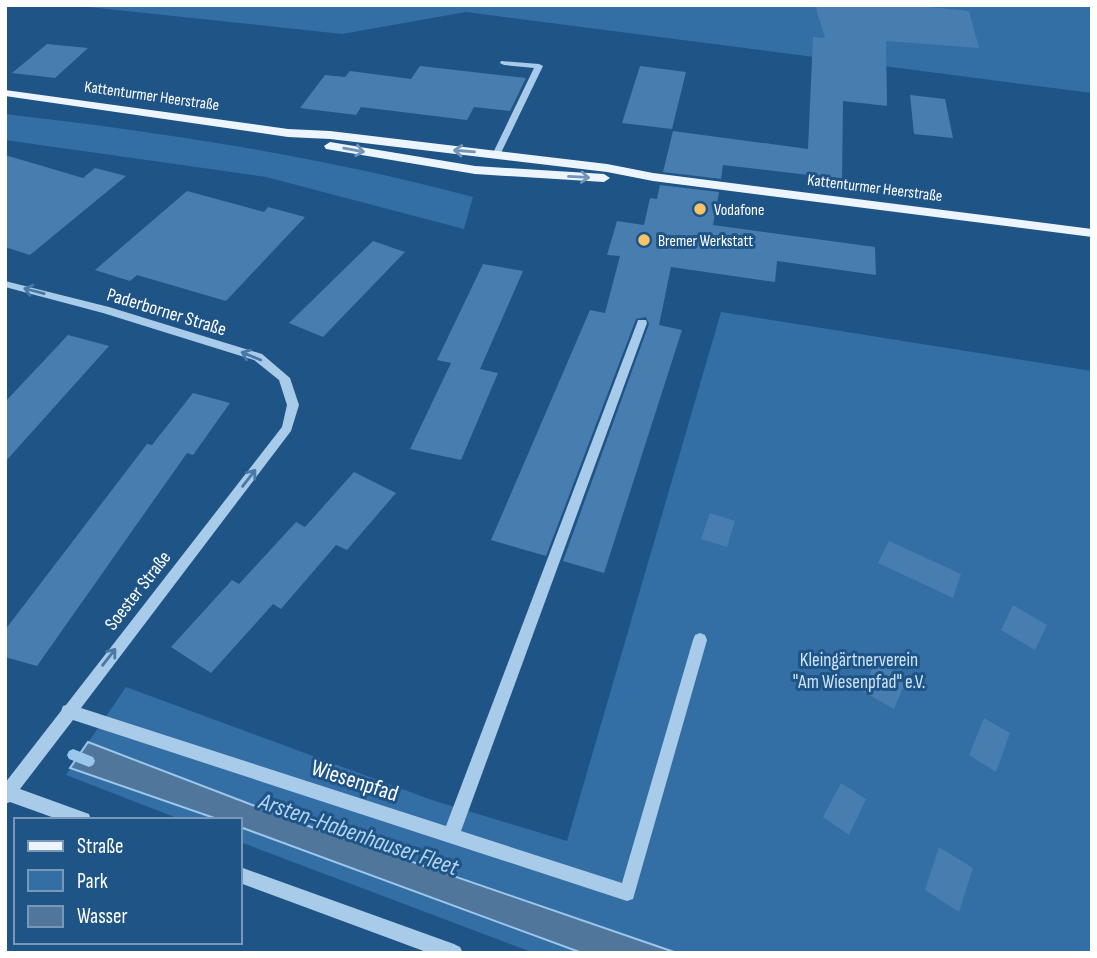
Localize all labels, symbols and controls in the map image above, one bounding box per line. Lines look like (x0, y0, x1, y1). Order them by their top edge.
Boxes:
street label: Kattenturmer Heerstraße (83, 78, 220, 115)
one-way arrow (342, 144, 364, 157)
one-way arrow (453, 144, 476, 157)
one-way arrow (567, 170, 590, 183)
street label: Kattenturmer Heerstraße (806, 171, 943, 206)
marker: Vodafone (692, 201, 708, 217)
place label: Vodafone (714, 201, 764, 220)
marker: Bremer Werkstatt (636, 232, 652, 248)
place label: Bremer Werkstatt (658, 232, 753, 251)
street label: Paderborner Straße (104, 283, 229, 341)
one-way arrow (23, 284, 46, 297)
one-way arrow (241, 349, 263, 362)
one-way arrow (241, 469, 256, 487)
street label: Soester Straße (100, 547, 176, 635)
one-way arrow (102, 649, 117, 667)
park label: Kleingärtnerverein "Am Wiesenpfad" e.V. (793, 649, 925, 694)
street label: Wiesenpfad (308, 754, 402, 808)
water label: Arsten-Habenhauser Fleet (255, 786, 463, 882)
legend (14, 818, 242, 944)
text: Straße (77, 834, 123, 859)
text: Park (77, 869, 108, 894)
text: Wasser (77, 904, 128, 929)

